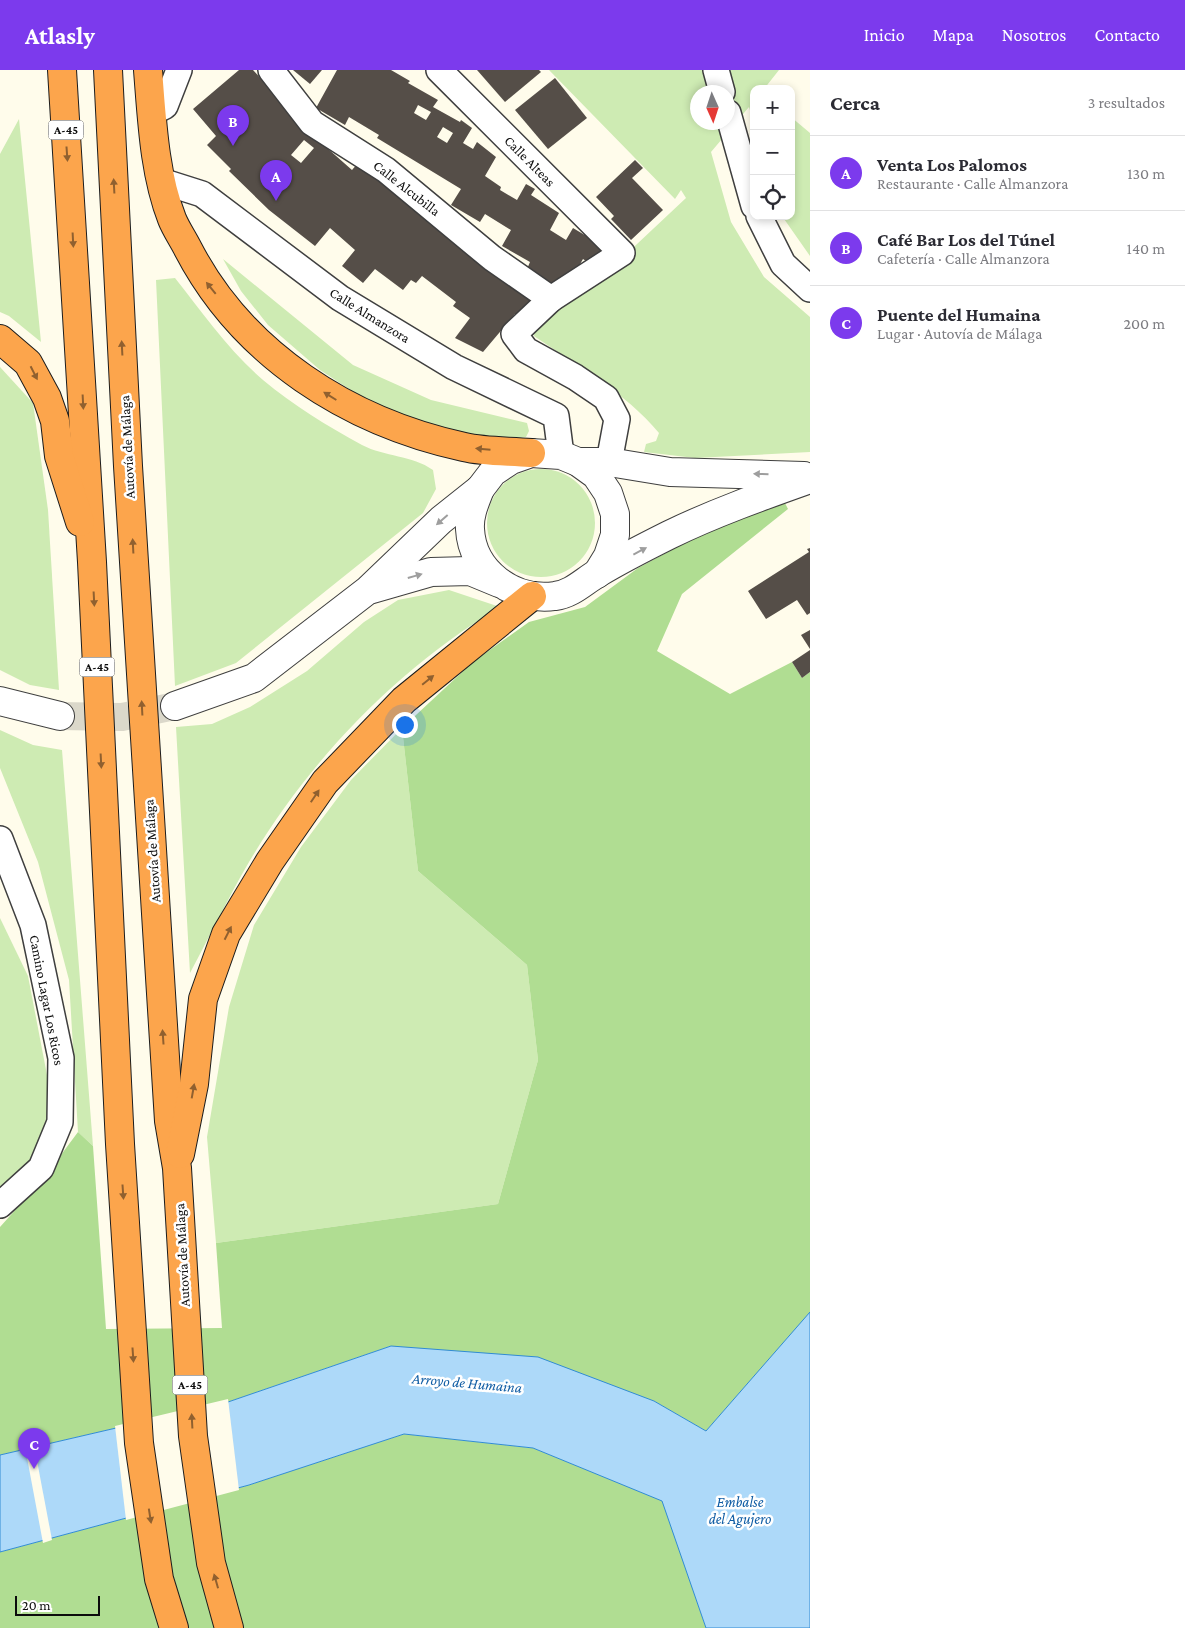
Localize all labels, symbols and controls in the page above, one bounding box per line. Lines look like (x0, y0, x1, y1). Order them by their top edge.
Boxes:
text: Atlasly (25, 22, 95, 49)
text: Inicio (864, 25, 905, 45)
text: Mapa (933, 25, 974, 45)
text: Nosotros (1002, 25, 1066, 45)
text: Contacto (1094, 25, 1160, 45)
north arrow (690, 85, 735, 130)
map controls (750, 85, 795, 220)
button: + (750, 85, 795, 130)
text: Cerca (830, 91, 880, 115)
text: 3 resultados (1088, 94, 1165, 111)
pin: B (217, 105, 249, 146)
road number: A-45 (48, 120, 84, 140)
button: − (750, 130, 795, 175)
street label: Calle Alteas (501, 132, 559, 190)
one-way arrow (64, 146, 72, 162)
text: Venta Los Palomos (877, 154, 1027, 175)
street label: Calle Alcubilla (370, 157, 444, 219)
pin: A (260, 160, 292, 201)
text: A (841, 165, 851, 182)
text: 130 m (1127, 165, 1165, 182)
button: locate (750, 175, 795, 220)
text: Restaurante · Calle Almanzora (877, 175, 1068, 192)
one-way arrow (110, 178, 118, 194)
text: Café Bar Los del Túnel (877, 229, 1055, 250)
one-way arrow (69, 232, 77, 248)
text: B (841, 240, 851, 257)
text: 140 m (1127, 240, 1165, 257)
text: Cafetería · Calle Almanzora (877, 250, 1050, 267)
one-way arrow (206, 282, 217, 295)
street label: Calle Almanzora (327, 284, 414, 346)
text: Puente del Humaina (877, 304, 1040, 325)
text: C (841, 315, 851, 332)
text: 200 m (1123, 315, 1165, 332)
text: Lugar · Autovía de Málaga (877, 325, 1042, 342)
one-way arrow (118, 340, 126, 356)
one-way arrow (30, 366, 38, 380)
one-way arrow (324, 392, 337, 401)
one-way arrow (79, 394, 87, 410)
street label: Autovía de Málaga (116, 394, 138, 499)
one-way arrow (474, 445, 490, 453)
one-way arrow (753, 470, 769, 478)
one-way arrow (435, 514, 448, 525)
one-way arrow (128, 537, 136, 553)
one-way arrow (632, 547, 647, 555)
one-way arrow (407, 572, 422, 580)
one-way arrow (90, 591, 98, 607)
road number: A-45 (80, 658, 114, 676)
one-way arrow (422, 675, 434, 686)
one-way arrow (138, 700, 146, 716)
your location (392, 712, 418, 738)
one-way arrow (98, 754, 106, 770)
one-way arrow (310, 790, 320, 803)
street label: Autovía de Málaga (140, 798, 164, 903)
one-way arrow (224, 926, 232, 940)
street label: Camino Lagar Los Ricos (26, 933, 68, 1067)
one-way arrow (159, 1029, 167, 1045)
one-way arrow (189, 1082, 197, 1098)
one-way arrow (119, 1185, 127, 1201)
street label: Autovía de Málaga (171, 1202, 193, 1307)
one-way arrow (129, 1347, 137, 1363)
water label: Arroyo de Humaina (410, 1370, 523, 1397)
road number: A-45 (172, 1376, 208, 1394)
one-way arrow (187, 1412, 195, 1428)
pin: C (18, 1428, 50, 1469)
water label: Embalse del Agujero (709, 1494, 771, 1528)
one-way arrow (146, 1508, 154, 1524)
one-way arrow (211, 1573, 219, 1588)
scale bar (15, 1593, 100, 1616)
text: 20 m (22, 1597, 50, 1613)

